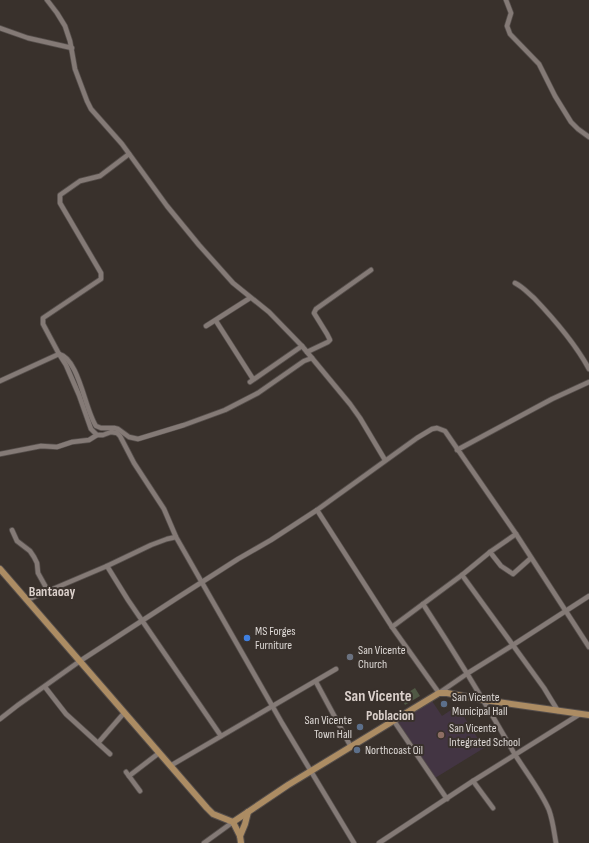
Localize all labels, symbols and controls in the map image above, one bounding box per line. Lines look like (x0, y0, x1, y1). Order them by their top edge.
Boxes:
district label: Bantaoay (29, 583, 75, 600)
place label: MS Forges Furniture (255, 624, 296, 653)
marker: MS Forges Furniture (242, 633, 252, 643)
place label: San Vicente Church (358, 643, 406, 672)
marker: San Vicente Church (345, 652, 355, 662)
district label: San Vicente (344, 687, 412, 706)
place label: San Vicente Municipal Hall (452, 690, 507, 719)
marker: San Vicente Municipal Hall (439, 699, 449, 709)
district label: Poblacion (366, 707, 414, 724)
place label: San Vicente Town Hall (304, 713, 352, 742)
place label: San Vicente Integrated School (449, 721, 520, 750)
marker: San Vicente Town Hall (355, 722, 365, 732)
marker: San Vicente Integrated School (436, 730, 446, 740)
place label: Northcoast Oil (365, 743, 423, 758)
marker: Northcoast Oil (352, 745, 362, 755)

